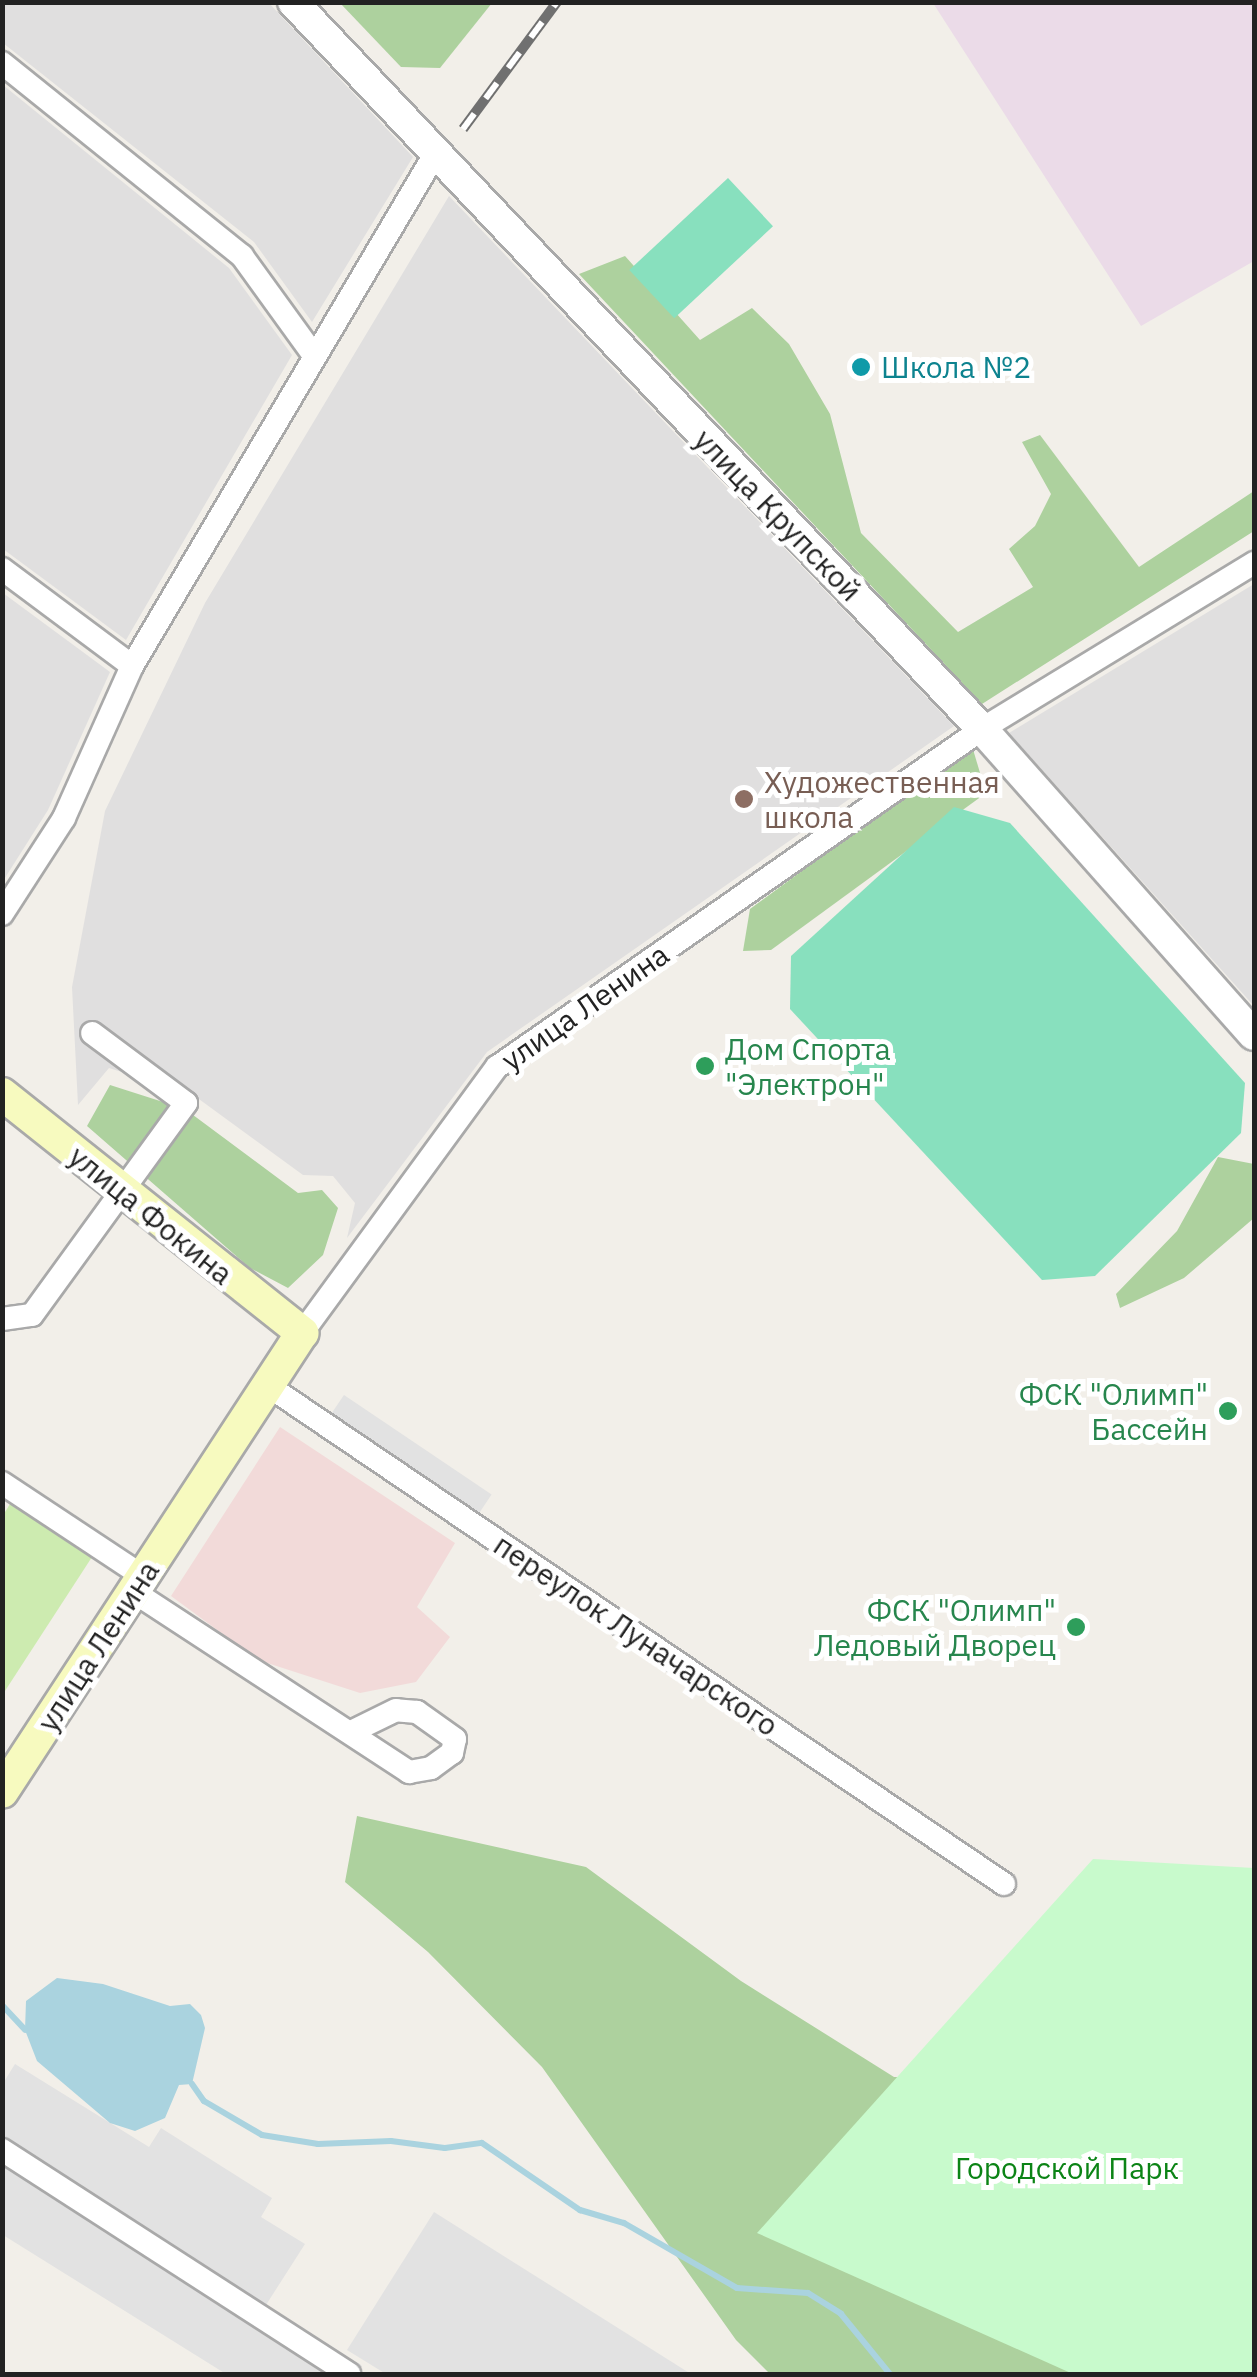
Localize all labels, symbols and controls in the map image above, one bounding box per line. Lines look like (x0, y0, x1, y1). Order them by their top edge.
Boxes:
place label: Школа №2 (881, 349, 1031, 385)
marker: Школа №2 (850, 356, 872, 378)
street label: улица Крупской (687, 422, 869, 608)
place label: Художественная школа (764, 764, 1000, 834)
marker: Художественная школа (733, 788, 755, 810)
street label: улица Ленина (494, 936, 676, 1078)
place label: Дом Спорта "Электрон" (725, 1031, 891, 1102)
marker: Дом Спорта "Электрон" (694, 1055, 716, 1077)
street label: улица Фокина (62, 1138, 240, 1292)
place label: ФСК "Олимп" Бассейн (1019, 1376, 1208, 1446)
marker: ФСК "Олимп" Бассейн (1217, 1400, 1239, 1422)
street label: переулок Луначарского (487, 1526, 785, 1744)
street label: улица Ленина (29, 1554, 167, 1738)
place label: ФСК "Олимп" Ледовый Дворец (814, 1592, 1056, 1662)
marker: ФСК "Олимп" Ледовый Дворец (1065, 1616, 1087, 1638)
park label: Городской Парк (955, 2150, 1179, 2186)

